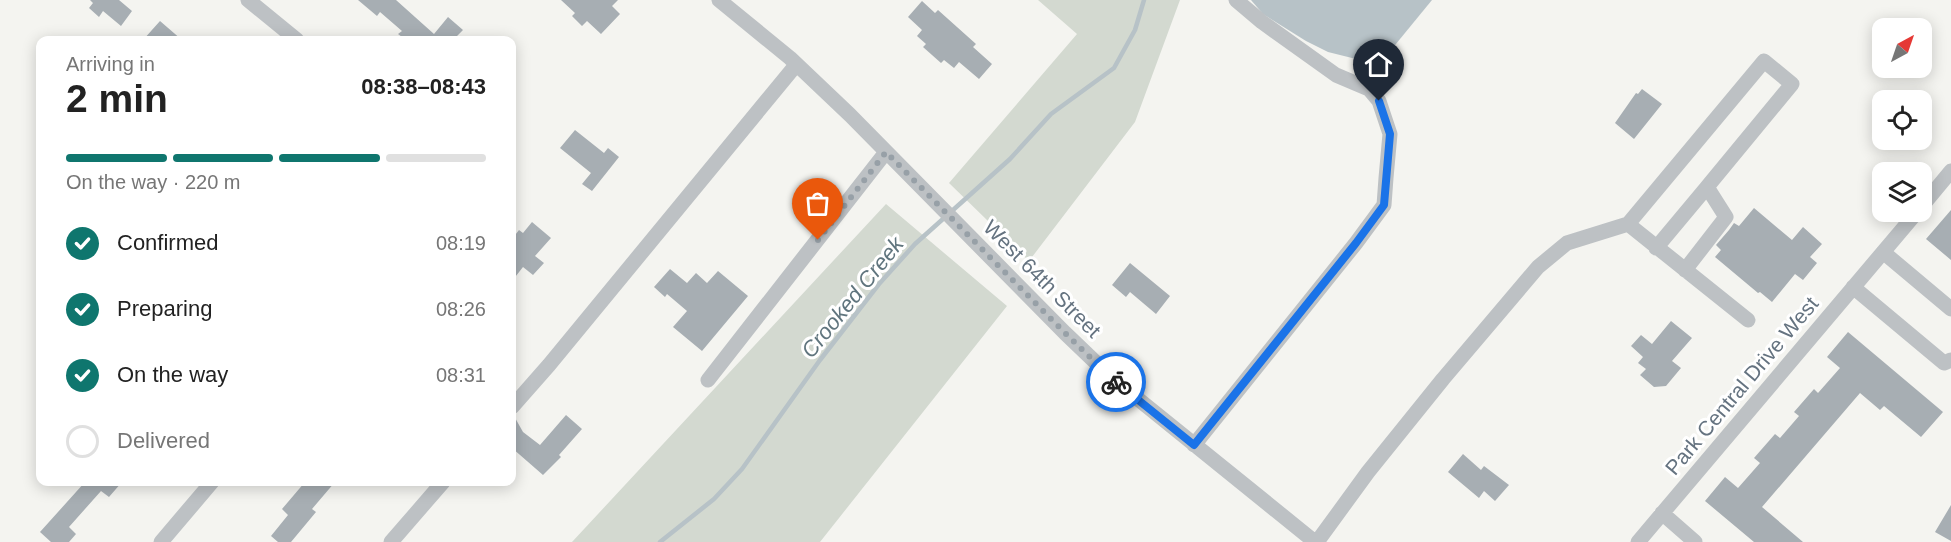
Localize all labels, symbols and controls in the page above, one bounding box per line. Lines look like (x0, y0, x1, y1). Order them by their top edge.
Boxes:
north arrow (1872, 18, 1932, 78)
map controls (1872, 18, 1932, 222)
pin (1353, 39, 1404, 101)
icon: home (1362, 48, 1395, 81)
text: Arriving in (66, 53, 155, 75)
text: 08:38–08:43 (361, 74, 486, 99)
text: 2 min (66, 77, 168, 120)
button: locate (1872, 90, 1932, 150)
button: layers (1872, 162, 1932, 222)
text: On the way · 220 m (66, 171, 241, 193)
pin (792, 178, 843, 240)
icon: bag (801, 187, 834, 220)
street label: West 64th Street (979, 215, 1106, 342)
icon: check (66, 227, 99, 260)
text: Confirmed (117, 230, 218, 255)
water label: Crooked Creek (796, 231, 909, 363)
text: 08:19 (436, 232, 486, 254)
street label: Park Central Drive West (1661, 292, 1823, 479)
icon: check (66, 293, 99, 326)
text: Preparing (117, 296, 212, 321)
text: 08:26 (436, 298, 486, 320)
courier (1086, 352, 1146, 412)
icon: check (66, 359, 99, 392)
text: On the way (117, 362, 228, 387)
text: 08:31 (436, 364, 486, 386)
icon: bike (1100, 366, 1133, 399)
text: Delivered (117, 428, 210, 453)

